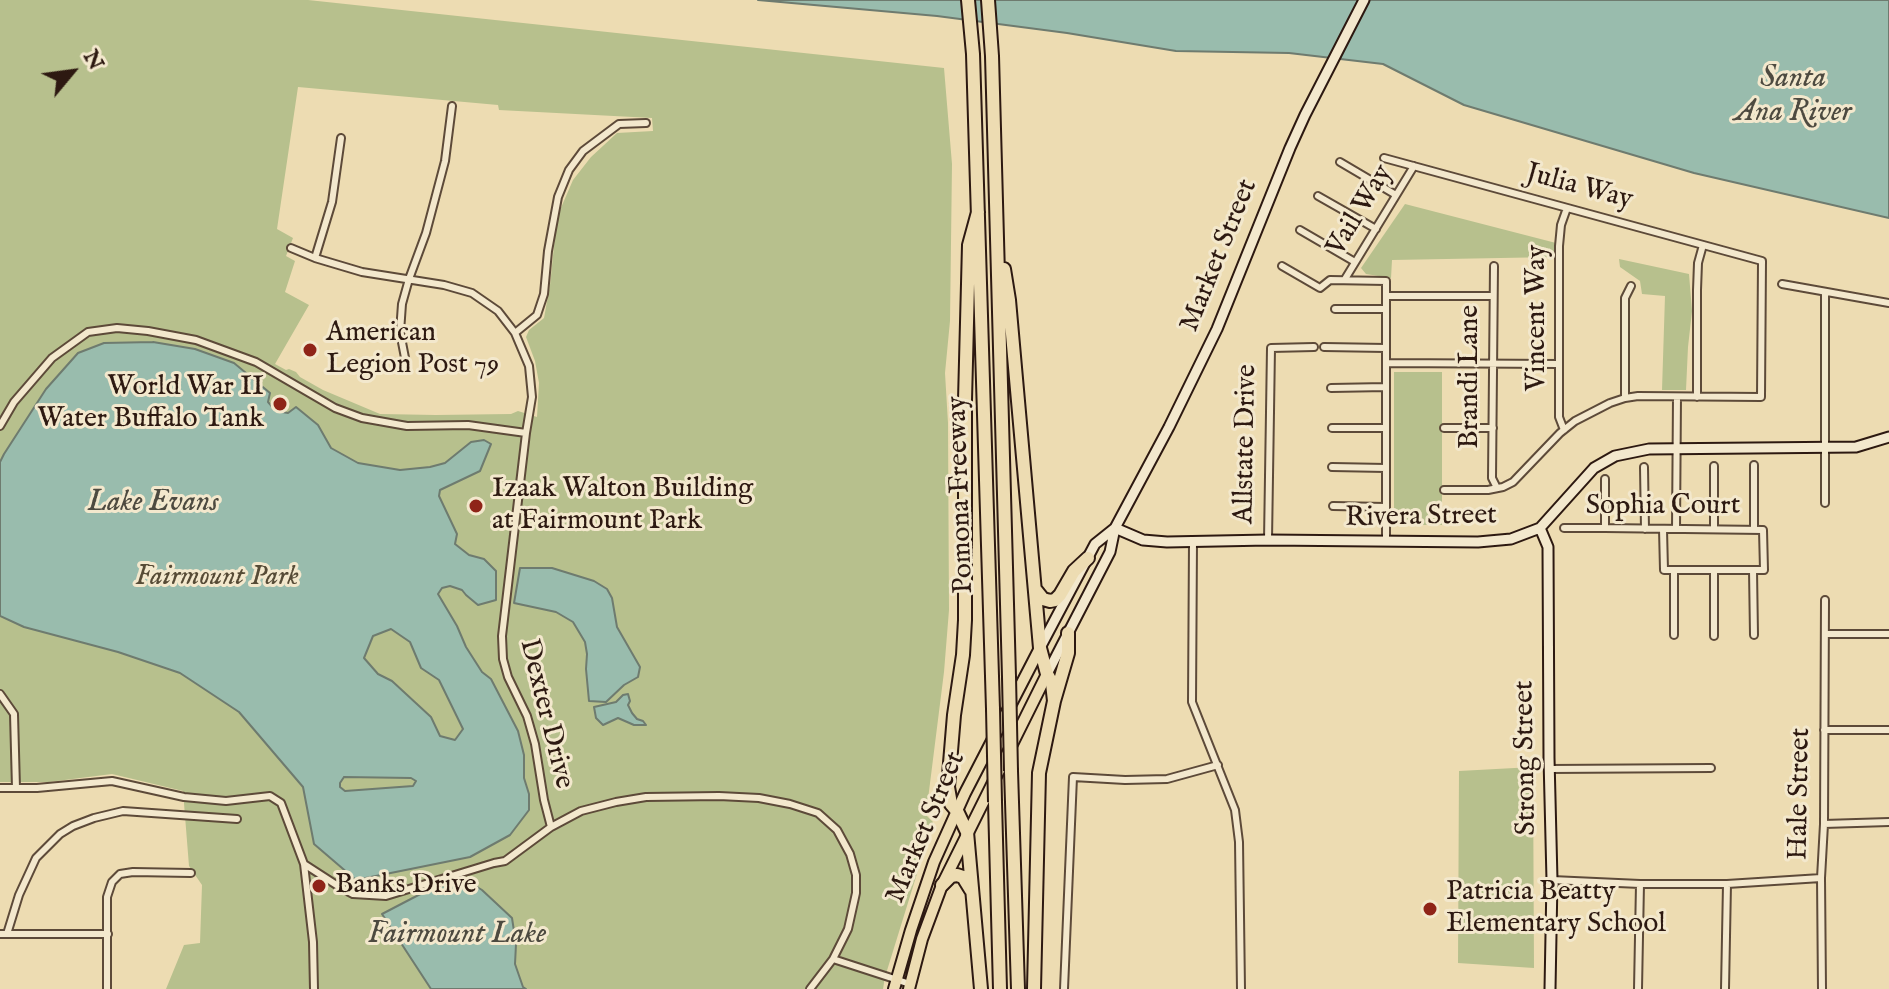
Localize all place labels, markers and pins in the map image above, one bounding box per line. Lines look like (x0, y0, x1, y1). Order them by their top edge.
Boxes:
place label: American Legion Post 79 (326, 317, 499, 383)
marker: American Legion Post 79 (301, 341, 319, 359)
place label: World War II Water Buffalo Tank (37, 371, 264, 437)
marker: World War II Water Buffalo Tank (271, 395, 289, 413)
place label: Izaak Walton Building at Fairmount Park (492, 473, 753, 539)
marker: Izaak Walton Building at Fairmount Park (467, 497, 485, 515)
place label: Banks Drive (335, 869, 477, 903)
place label: Patricia Beatty Elementary School (1446, 876, 1666, 942)
marker: Banks Drive (310, 877, 328, 895)
marker: Patricia Beatty Elementary School (1421, 900, 1439, 918)

